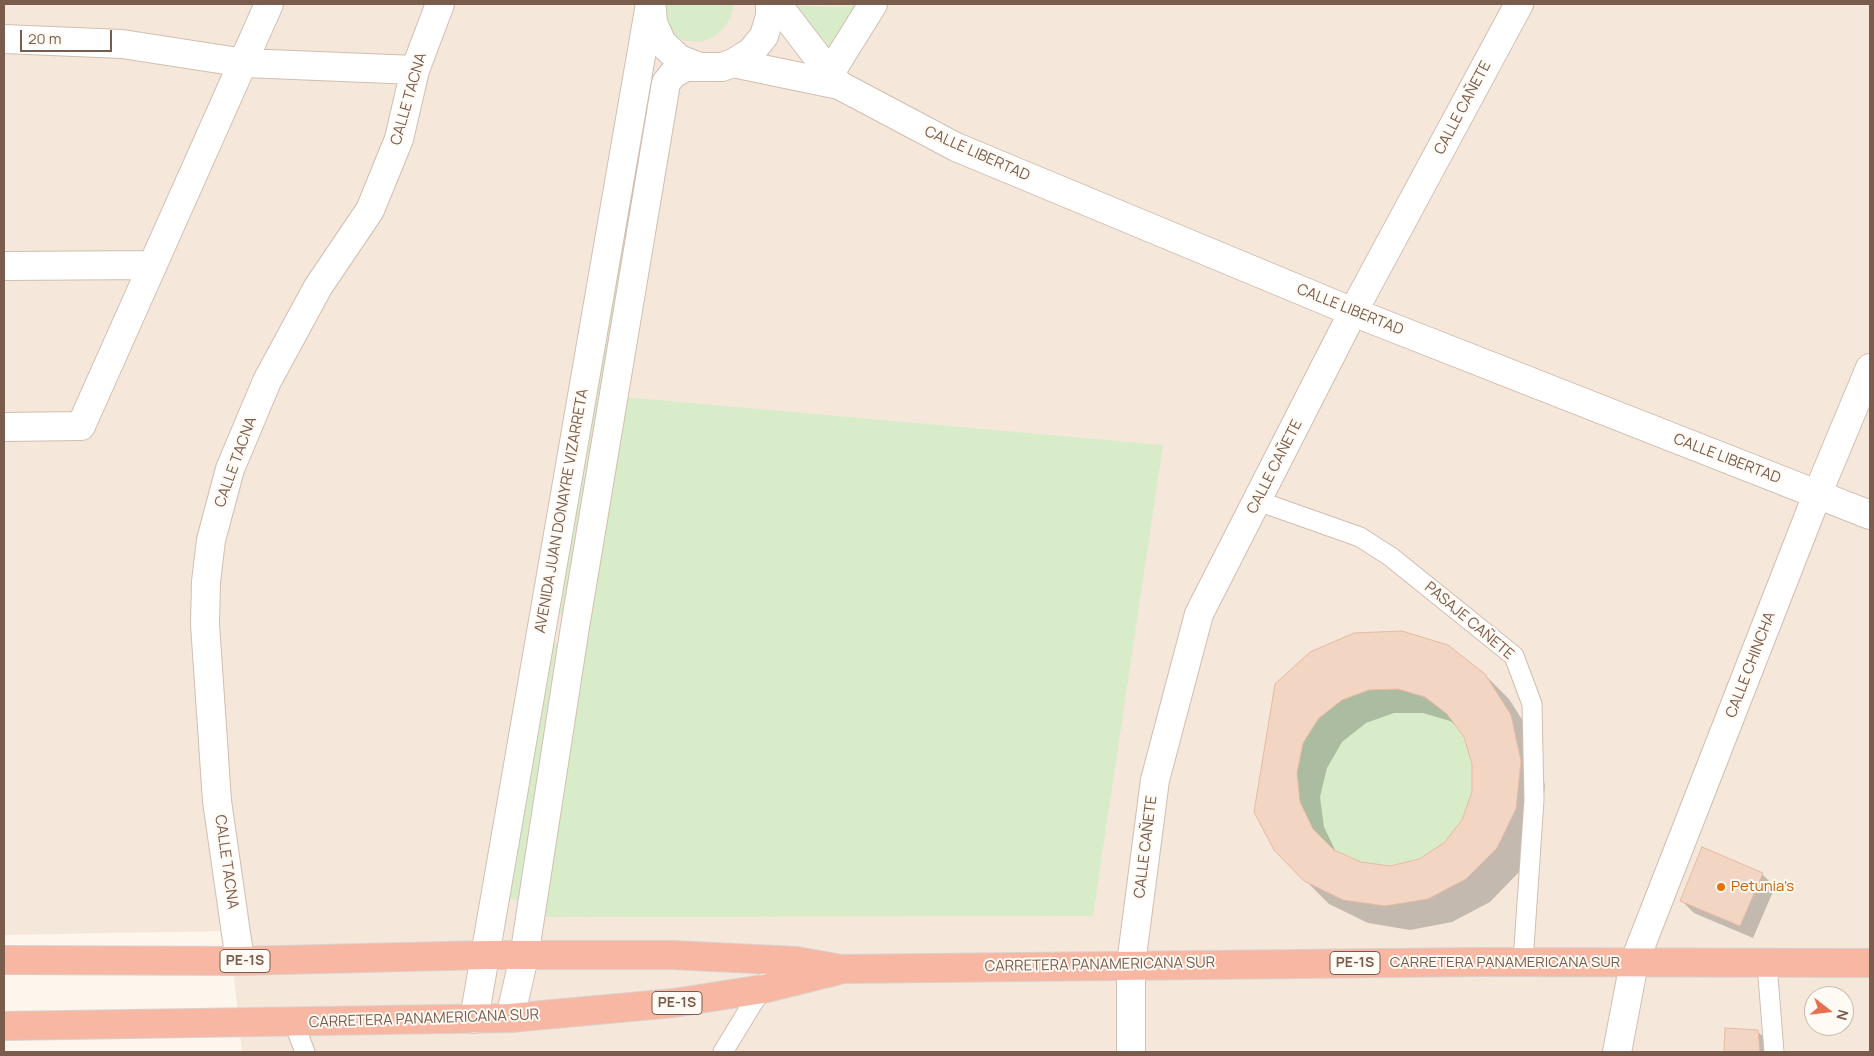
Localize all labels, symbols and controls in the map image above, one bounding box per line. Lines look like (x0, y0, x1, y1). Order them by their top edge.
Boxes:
scale bar (22, 20, 115, 52)
text: 20 m (28, 28, 61, 49)
street label: CALLE TACNA (387, 51, 431, 147)
street label: CALLE CAÑETE (1431, 58, 1495, 158)
street label: CALLE LIBERTAD (922, 123, 1032, 185)
street label: CALLE LIBERTAD (1294, 280, 1406, 340)
street label: AVENIDA JUAN DONAYRE VIZARRETA (532, 387, 592, 635)
street label: CALLE TACNA (211, 414, 261, 510)
street label: CALLE CAÑETE (1244, 417, 1306, 517)
street label: CALLE LIBERTAD (1671, 430, 1783, 488)
street label: PASAJE CAÑETE (1421, 578, 1517, 664)
street label: CALLE CHINCHA (1723, 609, 1779, 721)
street label: CALLE CAÑETE (1131, 795, 1161, 899)
street label: CALLE TACNA (210, 814, 242, 910)
place label: Petunia's (1731, 878, 1794, 896)
marker: Petunia's (1715, 881, 1727, 893)
road number: PE-1S (220, 949, 270, 972)
road number: PE-1S (1330, 951, 1380, 974)
street label: CARRETERA PANAMERICANA SUR (985, 954, 1215, 976)
street label: CARRETERA PANAMERICANA SUR (1390, 954, 1620, 972)
north arrow (1804, 986, 1854, 1036)
road number: PE-1S (652, 991, 702, 1014)
street label: CARRETERA PANAMERICANA SUR (309, 1006, 539, 1032)
text: N (1832, 1008, 1853, 1022)

